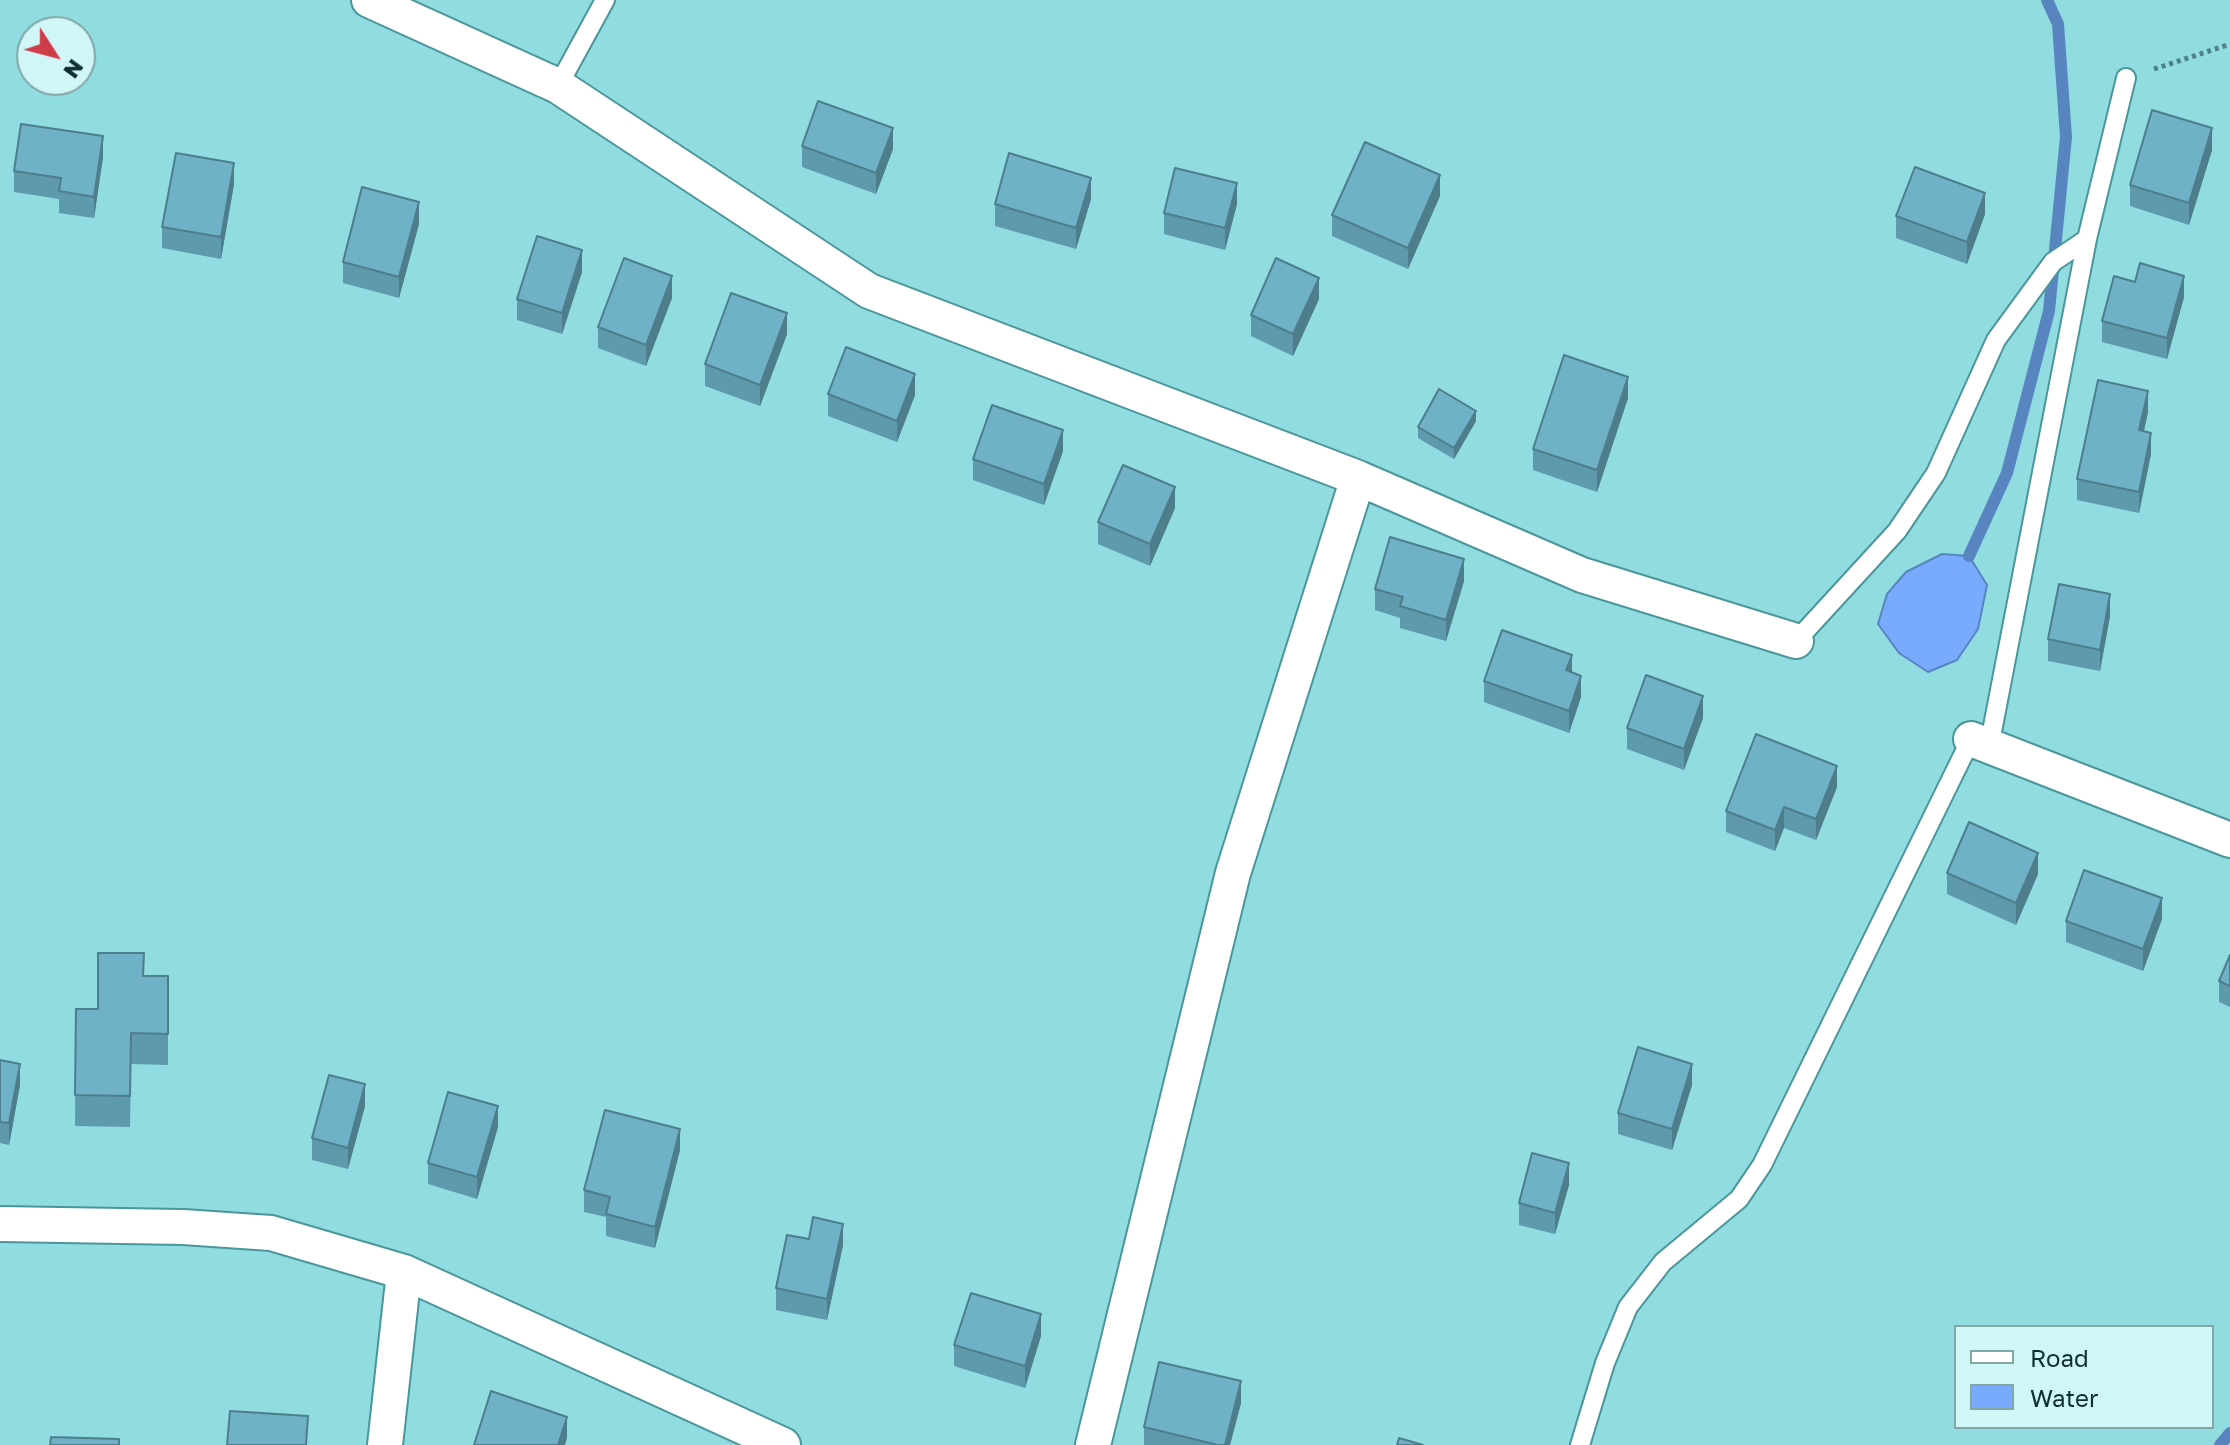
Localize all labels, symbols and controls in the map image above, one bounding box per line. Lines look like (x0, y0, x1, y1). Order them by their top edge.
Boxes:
north arrow (16, 16, 96, 96)
text: N (58, 55, 90, 84)
legend (1954, 1325, 2214, 1429)
text: Road (2030, 1343, 2089, 1372)
text: Water (2030, 1383, 2098, 1412)

